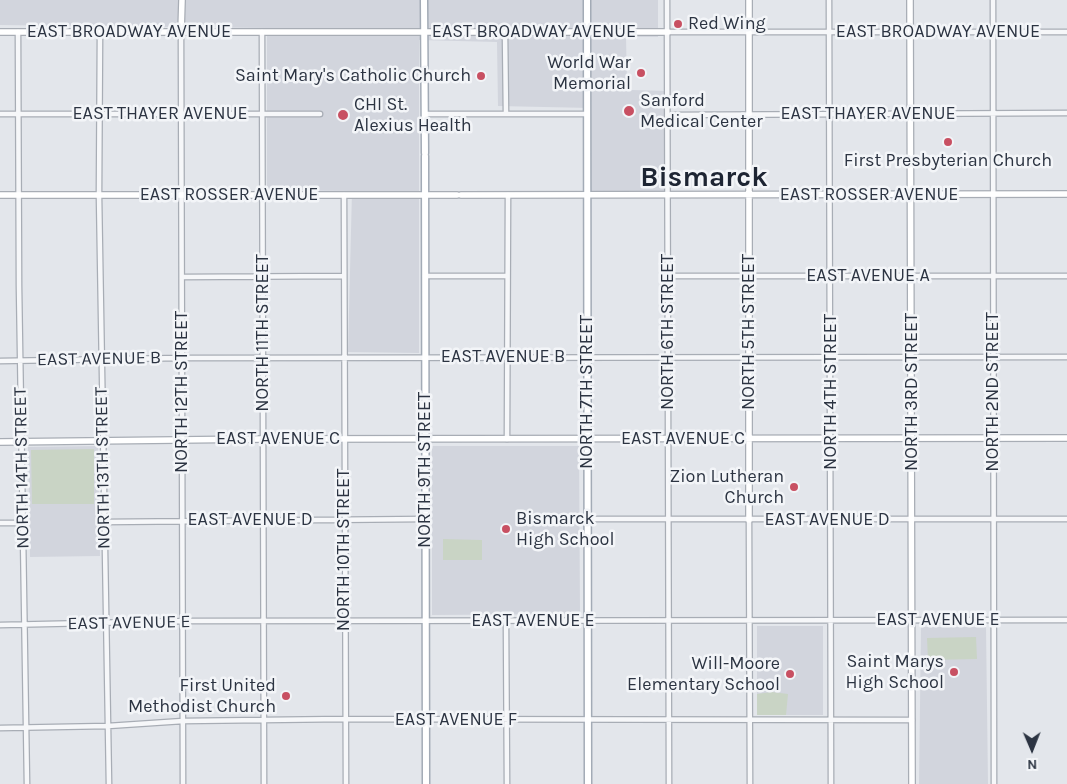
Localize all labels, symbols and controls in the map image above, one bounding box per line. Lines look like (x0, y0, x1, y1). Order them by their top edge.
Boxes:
place label: Red Wing (688, 13, 766, 35)
marker: Red Wing (672, 18, 684, 30)
street label: EAST BROADWAY AVENUE (27, 21, 231, 43)
street label: EAST BROADWAY AVENUE (432, 21, 636, 43)
street label: EAST BROADWAY AVENUE (836, 21, 1040, 43)
place label: World War Memorial (547, 52, 631, 94)
place label: Saint Mary's Catholic Church (235, 65, 471, 87)
marker: World War Memorial (635, 67, 647, 79)
marker: Saint Mary's Catholic Church (475, 70, 487, 82)
place label: Sanford Medical Center (640, 90, 763, 132)
place label: CHI St. Alexius Health (354, 94, 472, 136)
street label: EAST THAYER AVENUE (72, 103, 248, 125)
street label: EAST THAYER AVENUE (780, 103, 956, 125)
marker: Sanford Medical Center (622, 104, 636, 118)
marker: CHI St. Alexius Health (336, 108, 350, 122)
marker: First Presbyterian Church (942, 136, 954, 148)
place label: First Presbyterian Church (844, 150, 1052, 172)
district label: Bismarck (640, 161, 768, 195)
street label: EAST ROSSER AVENUE (140, 184, 318, 206)
street label: EAST ROSSER AVENUE (780, 184, 958, 206)
street label: NORTH 11TH STREET (252, 254, 274, 412)
street label: NORTH 6TH STREET (657, 254, 679, 410)
street label: NORTH 5TH STREET (738, 254, 760, 410)
street label: EAST AVENUE A (806, 265, 930, 287)
street label: NORTH 12TH STREET (171, 311, 193, 473)
street label: NORTH 2ND STREET (982, 312, 1004, 472)
street label: NORTH 3RD STREET (901, 313, 923, 471)
street label: NORTH 4TH STREET (820, 314, 842, 470)
street label: NORTH 7TH STREET (576, 315, 598, 469)
street label: EAST AVENUE B (441, 346, 565, 368)
street label: EAST AVENUE B (37, 347, 161, 371)
street label: NORTH 14TH STREET (10, 387, 34, 549)
street label: NORTH 13TH STREET (91, 387, 115, 549)
street label: NORTH 9TH STREET (414, 392, 436, 548)
street label: EAST AVENUE C (216, 428, 340, 450)
street label: EAST AVENUE C (621, 428, 745, 450)
place label: Zion Lutheran Church (670, 466, 784, 508)
street label: NORTH 10TH STREET (333, 469, 355, 631)
marker: Zion Lutheran Church (788, 481, 800, 493)
place label: Bismarck High School (516, 508, 614, 550)
street label: EAST AVENUE D (187, 509, 313, 531)
street label: EAST AVENUE D (764, 509, 890, 531)
marker: Bismarck High School (500, 523, 512, 535)
street label: EAST AVENUE E (876, 609, 1000, 631)
street label: EAST AVENUE E (471, 610, 595, 632)
street label: EAST AVENUE E (67, 611, 191, 635)
place label: Saint Marys High School (846, 651, 944, 694)
place label: Will-Moore Elementary School (627, 653, 780, 696)
marker: Saint Marys High School (948, 666, 960, 678)
marker: Will-Moore Elementary School (784, 668, 796, 680)
place label: First United Methodist Church (128, 675, 276, 718)
marker: First United Methodist Church (280, 690, 292, 702)
street label: EAST AVENUE F (395, 709, 517, 731)
north arrow (1007, 724, 1057, 774)
text: N (1027, 756, 1037, 773)

